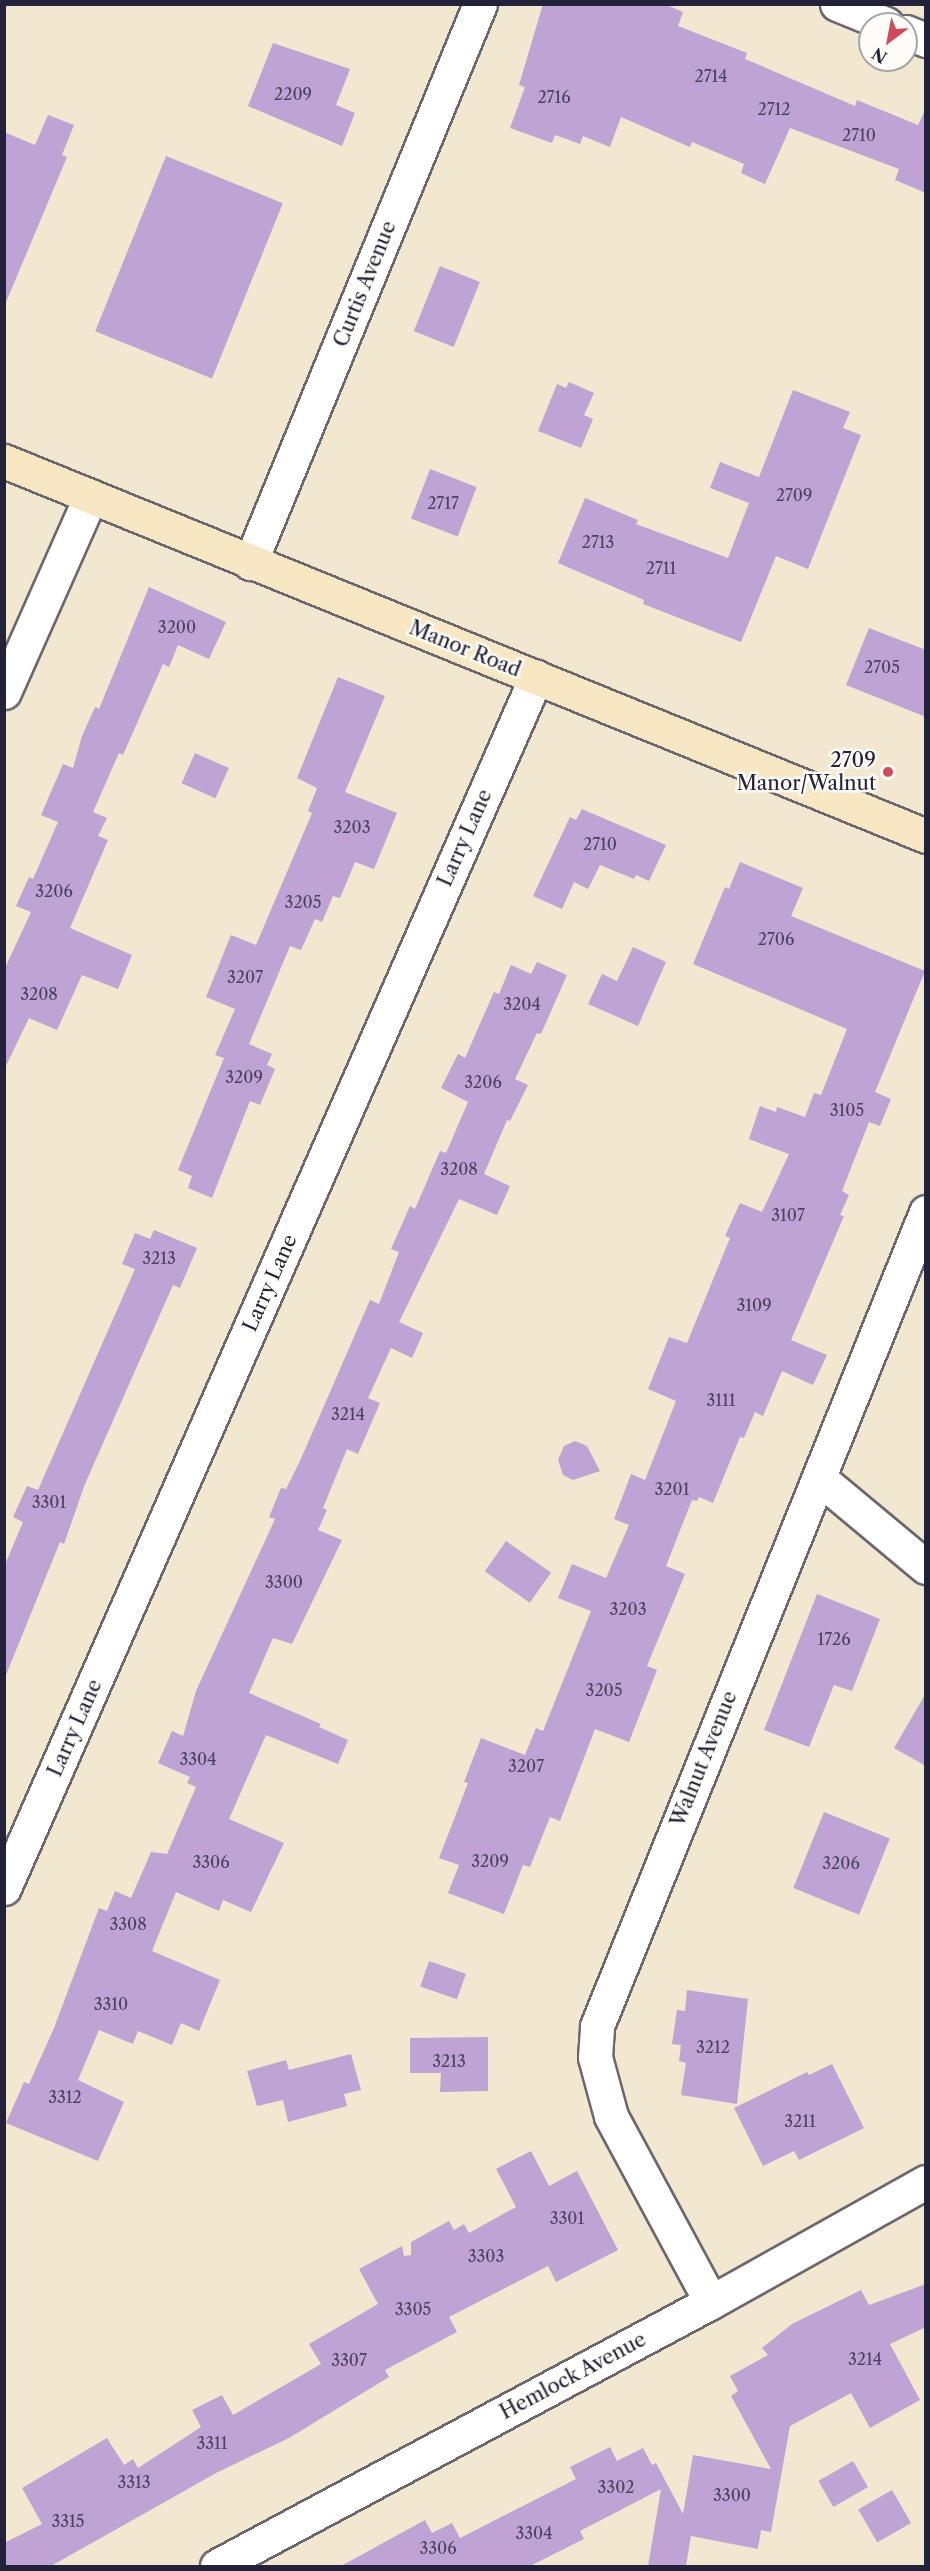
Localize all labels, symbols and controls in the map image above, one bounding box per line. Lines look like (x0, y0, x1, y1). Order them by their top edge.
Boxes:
north arrow (858, 12, 918, 72)
text: N (868, 43, 891, 68)
house number: 2714 (694, 66, 728, 86)
house number: 2209 (274, 84, 312, 104)
house number: 2716 (537, 87, 571, 107)
house number: 2712 (757, 99, 791, 119)
house number: 2710 (842, 125, 876, 145)
street label: Curtis Avenue (329, 217, 401, 351)
house number: 2709 (776, 485, 812, 505)
house number: 2717 (427, 493, 459, 513)
house number: 2713 (582, 532, 614, 552)
house number: 2711 (646, 558, 676, 578)
street label: Manor Road (406, 616, 524, 682)
house number: 3200 (158, 617, 196, 637)
house number: 2705 (864, 657, 900, 677)
place label: 2709 Manor/Walnut (737, 748, 876, 795)
marker: 2709 Manor/Walnut (881, 765, 895, 779)
street label: Larry Lane (433, 785, 497, 891)
house number: 3203 (334, 817, 370, 837)
house number: 2710 (583, 834, 617, 854)
house number: 3206 (35, 881, 73, 901)
house number: 3205 (285, 892, 321, 912)
house number: 2706 (758, 929, 794, 949)
house number: 3207 (227, 967, 263, 987)
house number: 3208 (20, 984, 58, 1004)
house number: 3204 (503, 994, 541, 1014)
house number: 3209 (225, 1067, 263, 1087)
house number: 3206 (464, 1072, 502, 1092)
house number: 3105 (830, 1100, 864, 1120)
house number: 3208 (440, 1159, 478, 1179)
house number: 3107 (771, 1205, 805, 1225)
street label: Larry Lane (238, 1230, 302, 1336)
house number: 3213 (142, 1248, 176, 1268)
house number: 3109 (736, 1295, 772, 1315)
house number: 3111 (707, 1390, 735, 1410)
house number: 3214 (331, 1404, 365, 1424)
house number: 3201 (655, 1479, 689, 1499)
house number: 3301 (32, 1492, 66, 1512)
house number: 3300 (265, 1572, 303, 1592)
house number: 3203 (610, 1599, 646, 1619)
house number: 1726 (817, 1629, 851, 1649)
street label: Larry Lane (43, 1675, 107, 1781)
house number: 3205 (586, 1680, 622, 1700)
street label: Walnut Avenue (666, 1687, 742, 1831)
house number: 3304 (179, 1749, 217, 1769)
house number: 3207 (508, 1756, 544, 1776)
house number: 3209 (471, 1851, 509, 1871)
house number: 3306 (192, 1852, 230, 1872)
house number: 3206 (822, 1853, 860, 1873)
house number: 3308 (109, 1914, 147, 1934)
house number: 3310 (94, 1994, 128, 2014)
house number: 3212 (696, 2037, 730, 2057)
house number: 3213 (432, 2051, 466, 2071)
house number: 3312 (48, 2087, 82, 2107)
house number: 3211 (784, 2111, 816, 2131)
house number: 3301 (550, 2208, 584, 2228)
house number: 3303 (468, 2246, 504, 2266)
house number: 3305 (395, 2299, 431, 2319)
street label: Hemlock Avenue (495, 2327, 651, 2425)
house number: 3214 (848, 2349, 882, 2369)
house number: 3307 (331, 2350, 367, 2370)
house number: 3311 (196, 2433, 228, 2453)
house number: 3313 (117, 2472, 151, 2492)
house number: 3302 (598, 2477, 634, 2497)
house number: 3300 (713, 2485, 751, 2505)
house number: 3315 (51, 2511, 85, 2531)
house number: 3304 (515, 2523, 553, 2543)
house number: 3306 (419, 2538, 457, 2558)

